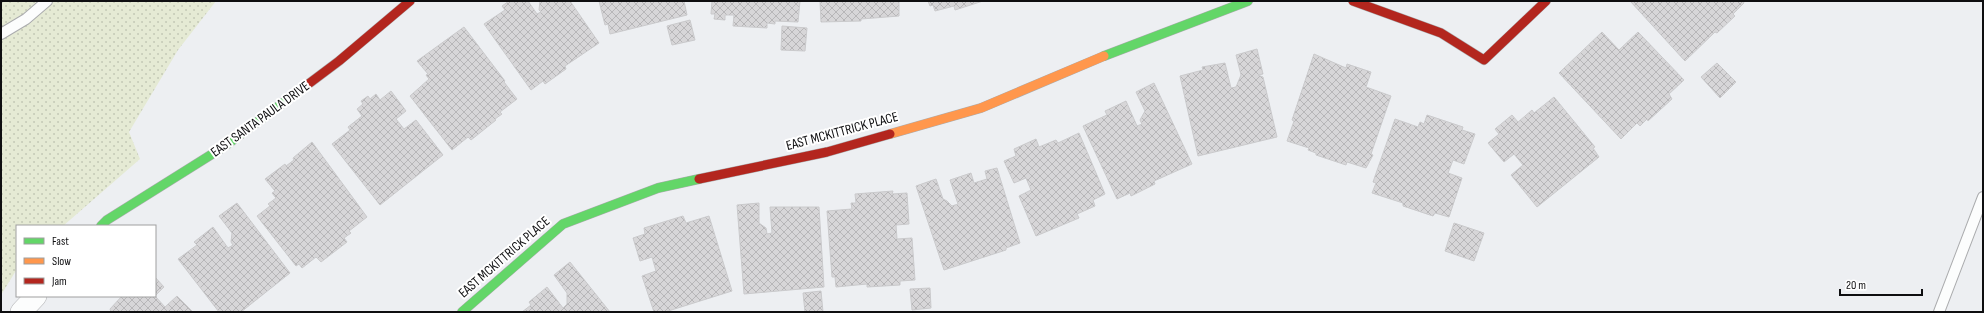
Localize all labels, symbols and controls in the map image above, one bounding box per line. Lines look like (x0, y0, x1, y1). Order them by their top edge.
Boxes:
street label: EAST SANTA PAULA DRIVE (207, 77, 313, 161)
street label: EAST MCKITTRICK PLACE (784, 108, 900, 154)
street label: EAST MCKITTRICK PLACE (455, 213, 553, 301)
legend (16, 225, 156, 297)
text: Fast (52, 234, 69, 249)
text: Slow (52, 254, 71, 269)
scale bar (1840, 271, 1922, 297)
text: Jam (51, 274, 67, 289)
text: 20 m (1846, 278, 1866, 293)

